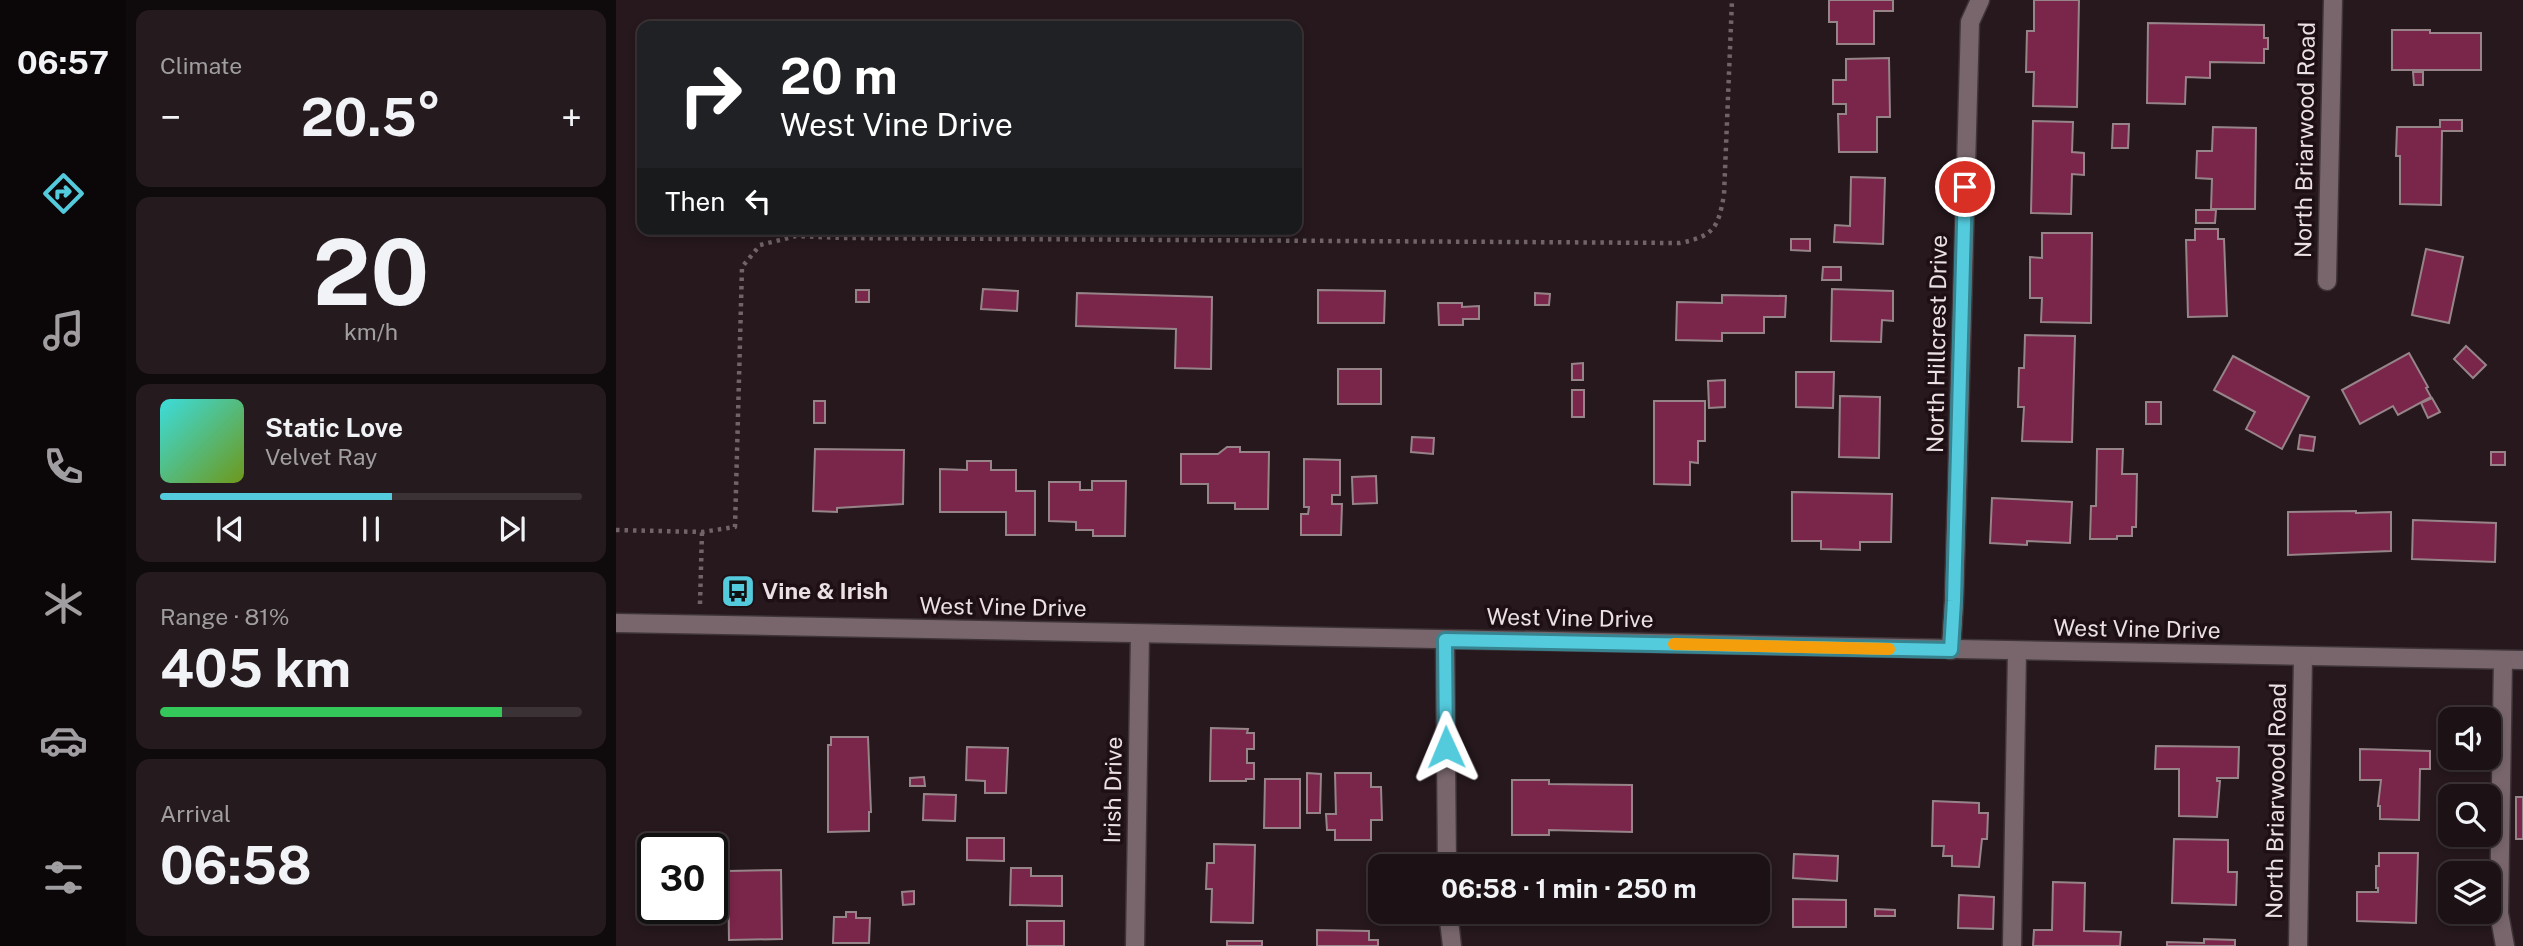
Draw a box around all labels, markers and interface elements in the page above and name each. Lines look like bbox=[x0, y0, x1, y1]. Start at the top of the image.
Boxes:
street label: North Briarwood Road bbox=[2289, 22, 2320, 258]
text: 06:57 bbox=[17, 44, 109, 81]
text: 20 m bbox=[780, 47, 898, 105]
icon: right bbox=[665, 49, 756, 140]
text: Climate bbox=[160, 52, 242, 79]
text: 20.5° bbox=[301, 87, 441, 148]
text: − bbox=[160, 95, 181, 140]
text: + bbox=[561, 95, 582, 140]
text: West Vine Drive bbox=[780, 106, 1013, 143]
pin bbox=[1935, 157, 1995, 217]
icon: arrive bbox=[1946, 168, 1984, 206]
icon: directions bbox=[39, 169, 88, 218]
icon: left bbox=[739, 182, 777, 220]
text: Then bbox=[665, 186, 725, 217]
text: 20 bbox=[313, 219, 429, 325]
street label: North Hillcrest Drive bbox=[1921, 235, 1952, 453]
icon: music bbox=[39, 306, 88, 355]
text: km/h bbox=[344, 318, 398, 345]
text: Static Love bbox=[265, 412, 403, 443]
icon: phone bbox=[39, 442, 88, 491]
text: Velvet Ray bbox=[265, 443, 377, 470]
icon: previous bbox=[211, 510, 249, 548]
icon: pause bbox=[352, 510, 390, 548]
icon: next bbox=[493, 510, 531, 548]
bus stop icon: Vine & Irish bbox=[719, 572, 757, 610]
place label: Vine & Irish bbox=[762, 577, 888, 604]
icon: climate bbox=[39, 579, 88, 628]
street label: West Vine Drive bbox=[919, 592, 1087, 621]
text: Range · 81% bbox=[160, 603, 289, 630]
street label: West Vine Drive bbox=[1486, 603, 1654, 632]
street label: West Vine Drive bbox=[2053, 614, 2221, 643]
text: 405 km bbox=[160, 638, 351, 699]
street label: North Briarwood Road bbox=[2260, 683, 2291, 919]
map controls bbox=[2438, 707, 2501, 924]
button: sound bbox=[2438, 707, 2501, 770]
position arrow bbox=[1409, 710, 1483, 784]
icon: car bbox=[39, 716, 88, 765]
street label: Irish Drive bbox=[1098, 736, 1127, 844]
button: search bbox=[2438, 784, 2501, 847]
text: Arrival bbox=[160, 800, 231, 827]
speed limit sign: 30 bbox=[637, 833, 728, 924]
text: 06:58 bbox=[160, 835, 312, 896]
icon: filters bbox=[39, 853, 88, 902]
button: layers bbox=[2438, 861, 2501, 924]
text: 06:58 · 1 min · 250 m bbox=[1441, 873, 1697, 904]

